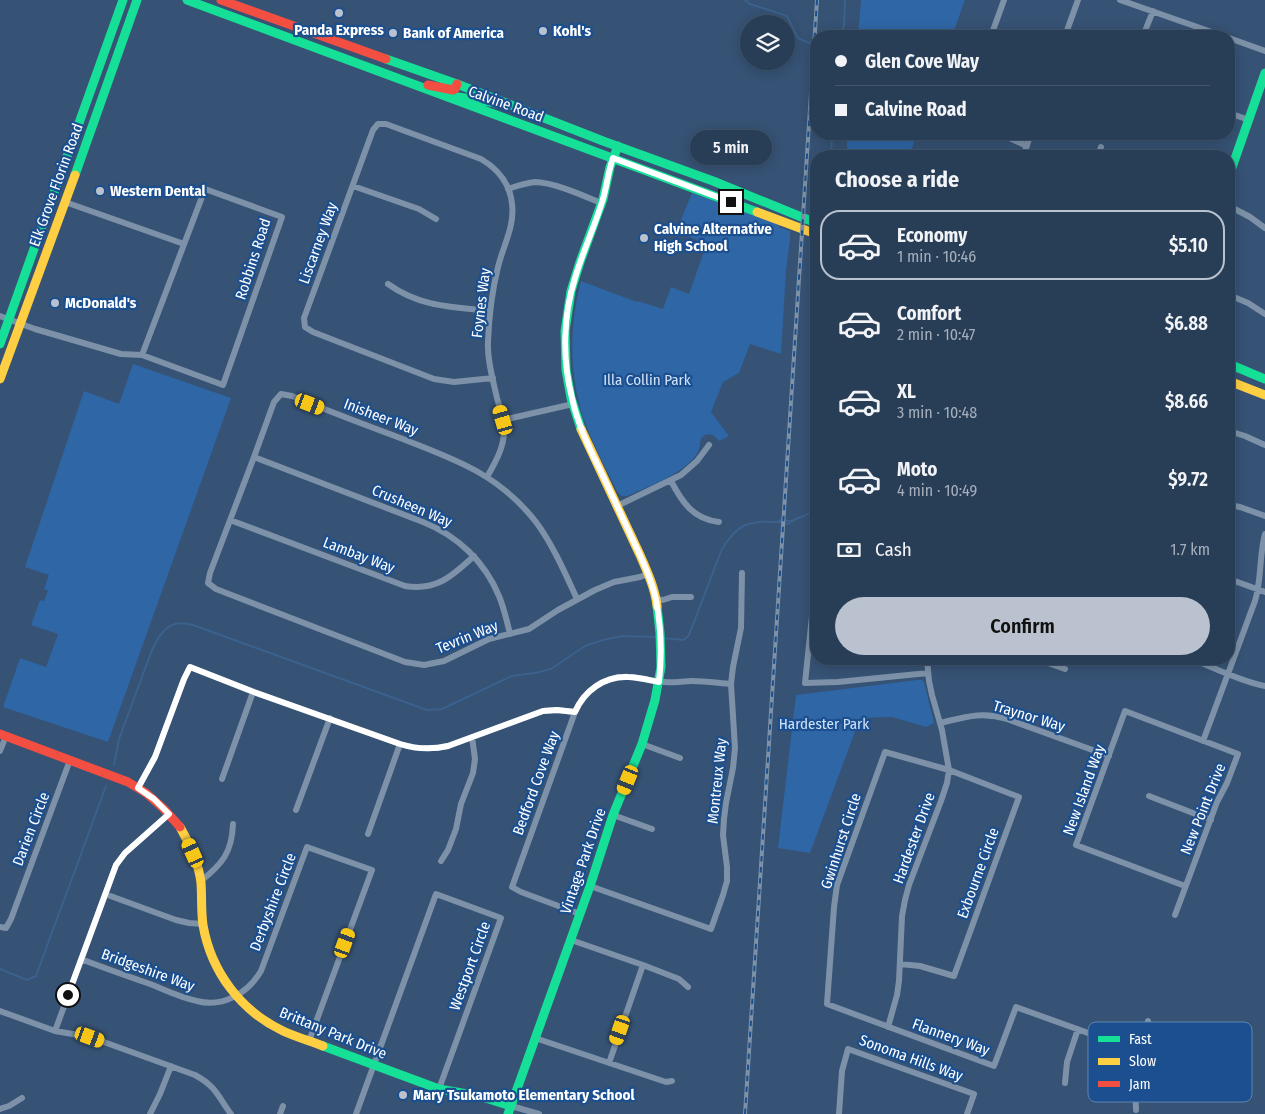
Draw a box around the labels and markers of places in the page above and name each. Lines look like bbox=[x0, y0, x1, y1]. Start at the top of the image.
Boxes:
marker: Panda Express bbox=[333, 7, 345, 19]
place label: Panda Express bbox=[294, 21, 384, 39]
place label: Kohl's bbox=[553, 22, 591, 40]
place label: Bank of America bbox=[403, 24, 504, 42]
marker: Kohl's bbox=[537, 25, 549, 37]
marker: Bank of America bbox=[387, 27, 399, 39]
place label: Western Dental bbox=[110, 182, 207, 200]
marker: Western Dental bbox=[94, 185, 106, 197]
place label: Calvine Alternative High School bbox=[654, 220, 772, 255]
marker: Calvine Alternative High School bbox=[638, 232, 650, 244]
place label: McDonald's bbox=[65, 294, 137, 312]
marker: McDonald's bbox=[49, 297, 61, 309]
place label: Mary Tsukamoto Elementary School bbox=[413, 1086, 635, 1104]
marker: Mary Tsukamoto Elementary School bbox=[397, 1089, 409, 1101]

